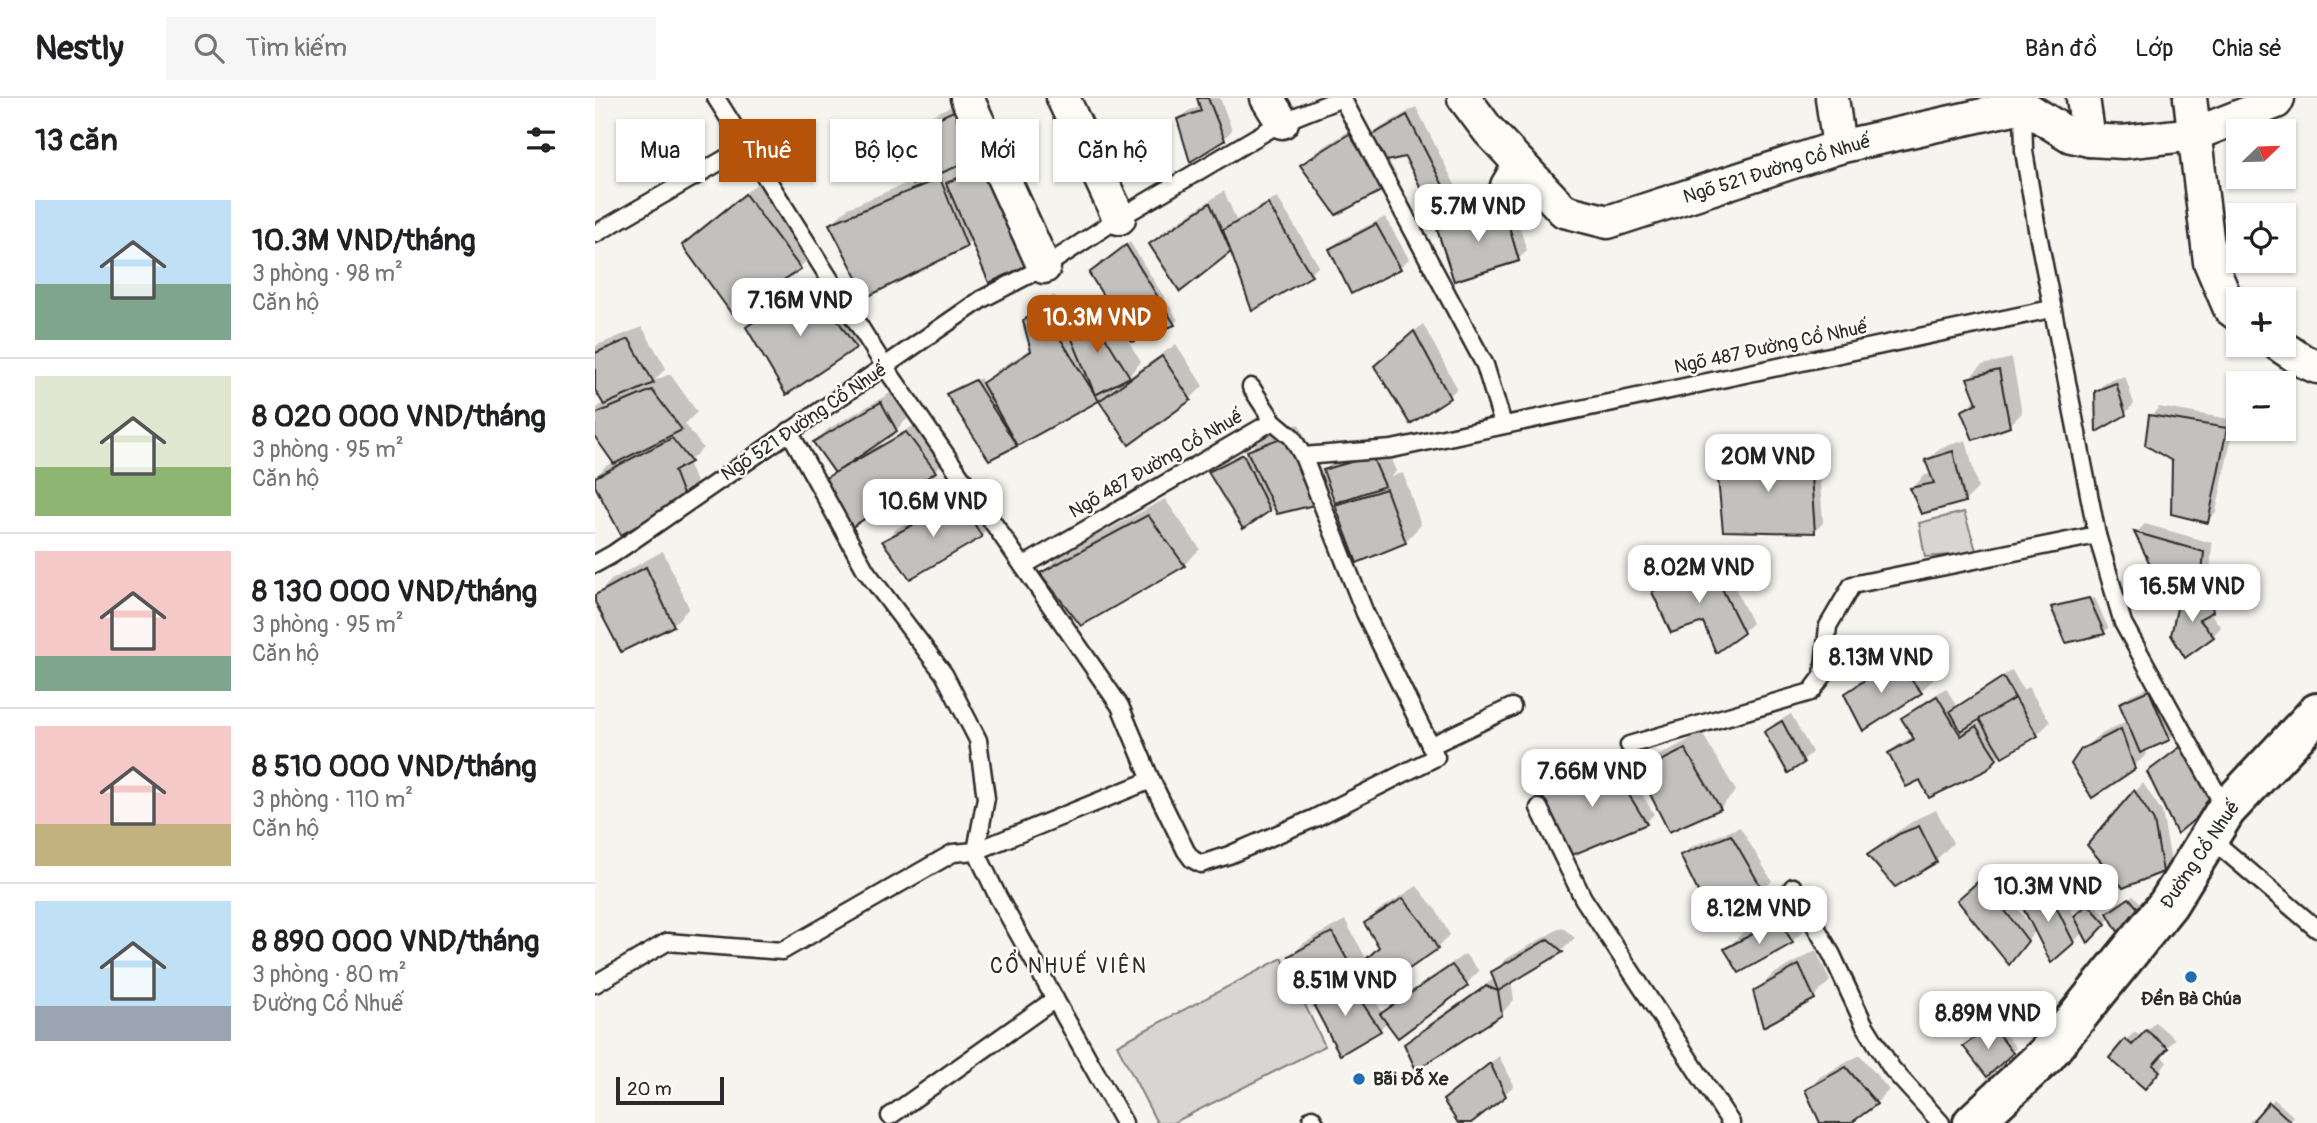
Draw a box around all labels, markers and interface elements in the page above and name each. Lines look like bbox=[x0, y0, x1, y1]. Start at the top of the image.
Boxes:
search box bbox=[166, 17, 656, 80]
text: Nestly bbox=[35, 28, 124, 69]
icon: search bbox=[190, 29, 228, 67]
text: Tìm kiếm bbox=[246, 32, 347, 64]
text: Bản đồ bbox=[2025, 34, 2097, 63]
text: Lớp bbox=[2135, 34, 2174, 63]
text: Chia sẻ bbox=[2212, 34, 2282, 63]
chip: Mua bbox=[616, 119, 705, 182]
chip: Thuê bbox=[719, 119, 816, 182]
chip: Bộ lọc bbox=[830, 119, 942, 182]
chip: Mới bbox=[956, 119, 1039, 182]
chip: Căn hộ bbox=[1053, 119, 1172, 182]
north arrow bbox=[2226, 119, 2296, 189]
map controls bbox=[2226, 119, 2296, 441]
icon: filters bbox=[522, 121, 560, 159]
text: 13 căn bbox=[35, 122, 118, 159]
street label: Ngõ 521 Đường Cổ Nhuế bbox=[1680, 129, 1875, 209]
pin: 5.7M VND bbox=[1406, 184, 1550, 244]
text: 5.7M VND bbox=[1431, 192, 1525, 221]
button: locate bbox=[2226, 203, 2296, 273]
text: 10.3M VND/tháng bbox=[252, 222, 476, 259]
icon: home bbox=[91, 228, 175, 312]
text: 3 phòng · 98 m² bbox=[252, 259, 403, 288]
pin: 7.16M VND bbox=[720, 278, 880, 338]
text: 7.16M VND bbox=[748, 286, 852, 315]
button: + bbox=[2226, 287, 2296, 357]
text: Căn hộ bbox=[252, 288, 319, 317]
pin: 10.3M VND bbox=[1017, 296, 1177, 355]
text: 10.3M VND bbox=[1043, 303, 1151, 332]
street label: Ngõ 487 Đường Cổ Nhuế bbox=[1672, 315, 1871, 379]
street label: Ngõ 521 Đường Cổ Nhuế bbox=[717, 357, 892, 486]
button: − bbox=[2226, 371, 2296, 441]
text: 8 020 000 VND/tháng bbox=[252, 398, 546, 435]
icon: home bbox=[91, 404, 175, 488]
street label: Ngõ 487 Đường Cổ Nhuế bbox=[1065, 404, 1248, 524]
pin: 20M VND bbox=[1703, 434, 1833, 494]
text: 3 phòng · 95 m² bbox=[252, 435, 404, 464]
text: 20M VND bbox=[1721, 442, 1815, 471]
text: Căn hộ bbox=[252, 464, 319, 493]
pin: 10.6M VND bbox=[853, 480, 1013, 539]
text: 10.6M VND bbox=[879, 487, 987, 516]
pin: 8.02M VND bbox=[1619, 546, 1779, 605]
text: 8.02M VND bbox=[1644, 553, 1754, 582]
pin: 16.5M VND bbox=[2112, 564, 2272, 624]
text: 16.5M VND bbox=[2139, 572, 2245, 601]
text: 8 130 000 VND/tháng bbox=[252, 573, 537, 610]
icon: home bbox=[91, 579, 175, 663]
text: 3 phòng · 95 m² bbox=[252, 610, 404, 639]
pin: 8.13M VND bbox=[1801, 636, 1961, 695]
text: Căn hộ bbox=[252, 639, 319, 668]
text: 8.13M VND bbox=[1829, 643, 1933, 672]
text: 8 510 000 VND/tháng bbox=[252, 748, 537, 785]
pin: 7.66M VND bbox=[1512, 750, 1672, 809]
icon: home bbox=[91, 754, 175, 838]
text: 7.66M VND bbox=[1537, 757, 1647, 786]
text: 3 phòng · 110 m² bbox=[252, 785, 413, 814]
street label: Đường Cổ Nhuế bbox=[2155, 796, 2246, 914]
text: Căn hộ bbox=[252, 814, 319, 843]
pin: 10.3M VND bbox=[1968, 864, 2128, 924]
text: 10.3M VND bbox=[1994, 872, 2102, 901]
pin: 8.12M VND bbox=[1679, 886, 1839, 946]
text: 8.12M VND bbox=[1707, 894, 1811, 923]
text: 8 890 000 VND/tháng bbox=[252, 923, 539, 960]
icon: home bbox=[91, 929, 175, 1013]
district label: CỔ NHUẾ VIÊN bbox=[990, 949, 1148, 980]
pin: 8.51M VND bbox=[1265, 958, 1425, 1018]
text: 3 phòng · 80 m² bbox=[252, 960, 407, 989]
text: 8.51M VND bbox=[1293, 966, 1397, 995]
marker: Đền Bà Chúa bbox=[2183, 969, 2199, 985]
place label: Đền Bà Chúa bbox=[2141, 987, 2241, 1011]
text: Đường Cổ Nhuế bbox=[252, 989, 404, 1018]
pin: 8.89M VND bbox=[1908, 992, 2068, 1051]
text: 8.89M VND bbox=[1935, 999, 2041, 1028]
place label: Bãi Đỗ Xe bbox=[1373, 1067, 1449, 1091]
marker: Bãi Đỗ Xe bbox=[1351, 1071, 1367, 1087]
scale bar bbox=[616, 1074, 725, 1106]
text: 20 m bbox=[627, 1077, 672, 1101]

